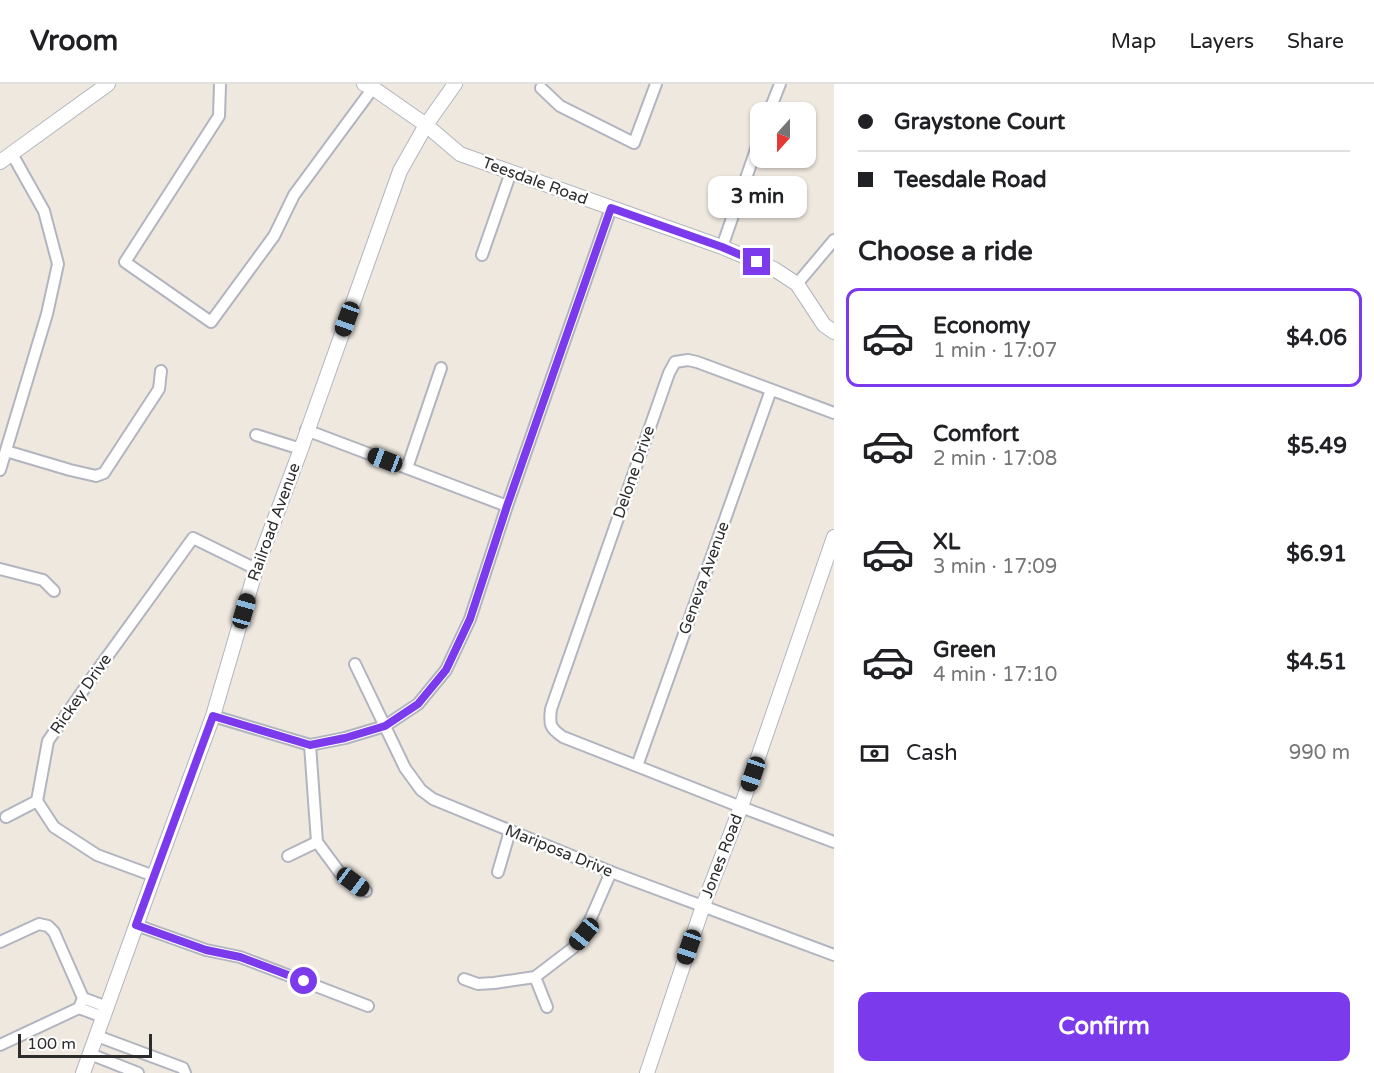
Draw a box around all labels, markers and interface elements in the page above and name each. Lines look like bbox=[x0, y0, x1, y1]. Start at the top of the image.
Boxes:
text: Vroom bbox=[30, 24, 118, 58]
text: Map bbox=[1111, 29, 1156, 54]
text: Layers bbox=[1189, 29, 1254, 54]
text: Share bbox=[1287, 29, 1344, 54]
north arrow bbox=[750, 102, 816, 168]
map controls bbox=[750, 102, 816, 168]
text: Graystone Court bbox=[894, 109, 1065, 135]
street label: Teesdale Road bbox=[479, 153, 591, 209]
text: Teesdale Road bbox=[894, 167, 1047, 193]
callout: 3 min bbox=[708, 175, 807, 217]
text: 3 min bbox=[731, 185, 784, 209]
text: Choose a ride bbox=[858, 235, 1033, 268]
route end bbox=[743, 248, 770, 275]
car bbox=[332, 299, 362, 339]
icon: car bbox=[861, 311, 915, 365]
text: Economy bbox=[933, 313, 1030, 339]
text: $4.06 bbox=[1286, 325, 1347, 351]
text: 1 min · 17:07 bbox=[933, 339, 1057, 363]
icon: car bbox=[861, 419, 915, 473]
text: Comfort bbox=[933, 421, 1019, 447]
street label: Delone Drive bbox=[609, 423, 659, 521]
text: $5.49 bbox=[1287, 433, 1347, 459]
car bbox=[365, 445, 405, 475]
text: 2 min · 17:08 bbox=[933, 447, 1057, 471]
street label: Railroad Avenue bbox=[243, 460, 305, 584]
street label: Geneva Avenue bbox=[674, 519, 734, 637]
icon: car bbox=[861, 527, 915, 581]
text: XL bbox=[933, 529, 960, 555]
text: $6.91 bbox=[1286, 541, 1347, 567]
text: 3 min · 17:09 bbox=[933, 555, 1057, 579]
car bbox=[230, 591, 258, 631]
icon: car bbox=[861, 635, 915, 689]
text: Green bbox=[933, 637, 996, 663]
text: $4.51 bbox=[1286, 649, 1347, 675]
street label: Rickey Drive bbox=[46, 650, 116, 738]
text: 4 min · 17:10 bbox=[933, 663, 1057, 687]
icon: cash bbox=[858, 737, 891, 770]
text: Cash bbox=[906, 740, 958, 766]
text: 990 m bbox=[1289, 741, 1350, 765]
car bbox=[739, 754, 767, 794]
street label: Jones Road bbox=[697, 811, 747, 901]
street label: Mariposa Drive bbox=[502, 820, 616, 882]
car bbox=[333, 864, 373, 900]
car bbox=[566, 914, 602, 954]
car bbox=[675, 927, 703, 967]
route start bbox=[290, 967, 317, 994]
button: Confirm bbox=[858, 992, 1350, 1061]
scale bar bbox=[18, 1031, 152, 1058]
text: 100 m bbox=[27, 1034, 76, 1054]

